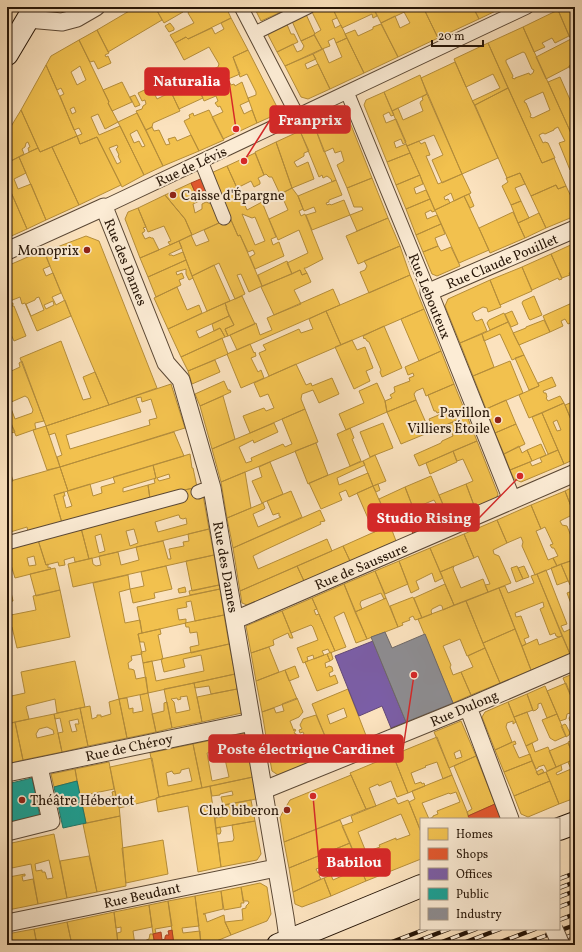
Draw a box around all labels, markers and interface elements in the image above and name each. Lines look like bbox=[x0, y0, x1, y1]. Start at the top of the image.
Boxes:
scale bar bbox=[432, 22, 483, 48]
text: 20 m bbox=[438, 29, 465, 45]
callout: Naturalia bbox=[145, 68, 229, 95]
text: Naturalia bbox=[153, 72, 221, 93]
callout: Franprix bbox=[270, 106, 350, 133]
text: Franprix bbox=[278, 111, 342, 132]
street label: Rue de Lévis bbox=[153, 143, 230, 192]
place label: Caisse d'Épargne bbox=[181, 187, 285, 206]
marker: Caisse d'Épargne bbox=[168, 190, 178, 200]
street label: Rue des Dames bbox=[98, 216, 151, 309]
street label: Rue Claude Pouillet bbox=[444, 230, 561, 295]
place label: Monoprix bbox=[18, 242, 79, 261]
marker: Monoprix bbox=[82, 245, 92, 255]
street label: Rue Lebouteux bbox=[403, 251, 454, 342]
place label: Pavillon Villiers Étoile bbox=[407, 404, 490, 439]
marker: Pavillon Villiers Étoile bbox=[493, 415, 503, 425]
callout: Studio Rising bbox=[368, 504, 479, 531]
text: Studio Rising bbox=[377, 509, 471, 530]
street label: Rue des Dames bbox=[207, 520, 242, 614]
street label: Rue de Saussure bbox=[312, 539, 411, 596]
street label: Rue Dulong bbox=[428, 687, 502, 732]
street label: Rue de Chéroy bbox=[84, 730, 175, 767]
callout: Poste électrique Cardinet bbox=[209, 735, 403, 762]
text: Poste électrique Cardinet bbox=[217, 740, 395, 761]
place label: Théâtre Hébertot bbox=[30, 792, 134, 811]
marker: Théâtre Hébertot bbox=[17, 795, 27, 805]
place label: Club biberon bbox=[199, 802, 279, 821]
marker: Club biberon bbox=[282, 805, 292, 815]
legend bbox=[420, 818, 560, 930]
text: Homes bbox=[456, 827, 493, 843]
text: Shops bbox=[456, 847, 488, 863]
callout: Babilou bbox=[319, 849, 390, 876]
text: Babilou bbox=[326, 853, 382, 874]
text: Offices bbox=[456, 867, 492, 883]
street label: Rue Beudant bbox=[102, 879, 183, 914]
text: Public bbox=[456, 887, 489, 903]
text: Industry bbox=[456, 907, 502, 923]

